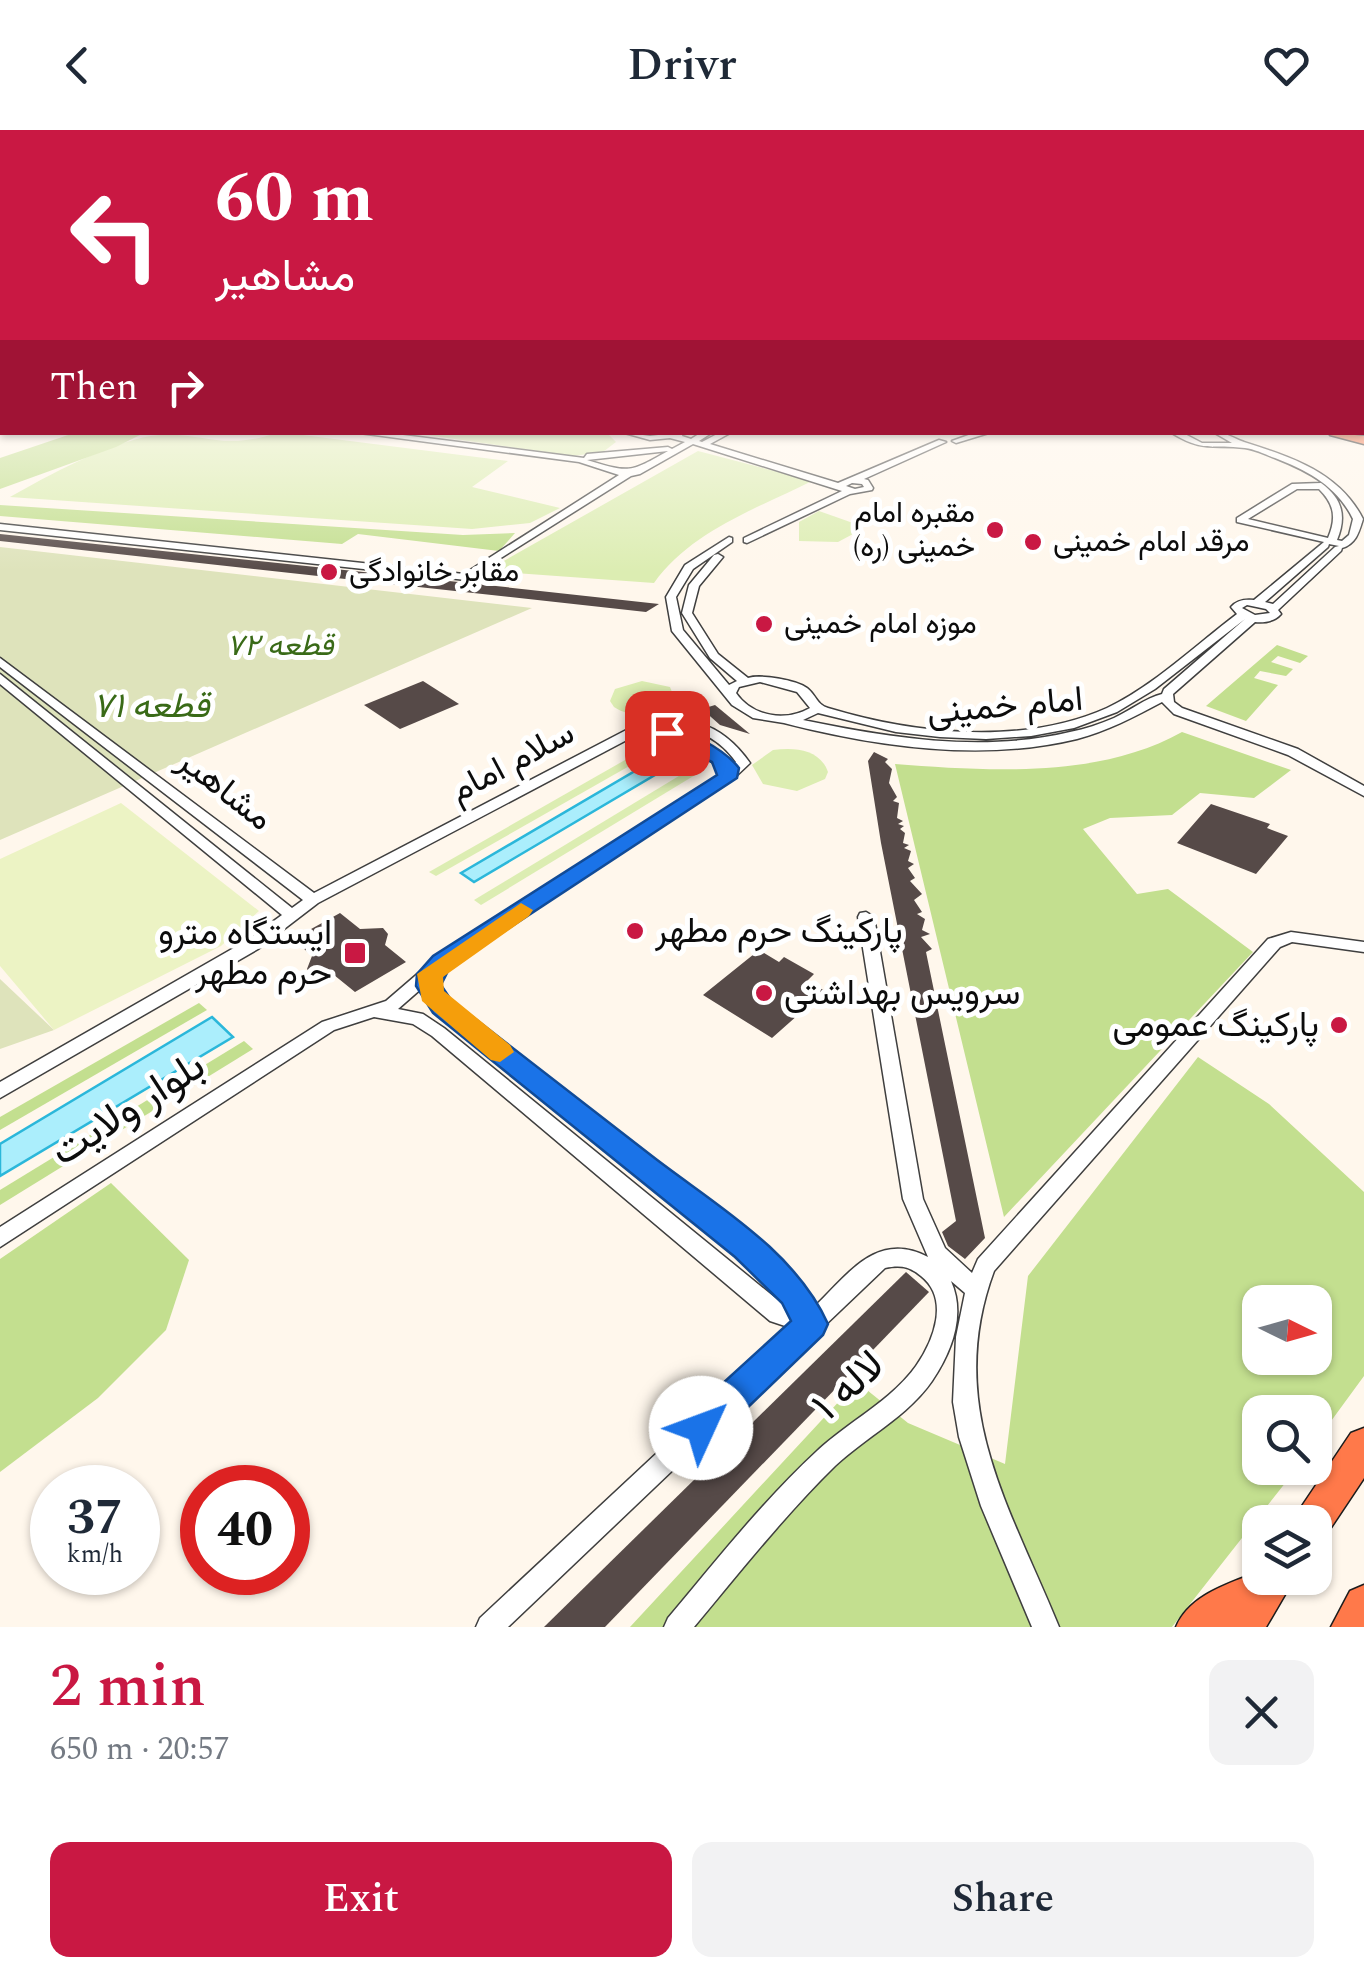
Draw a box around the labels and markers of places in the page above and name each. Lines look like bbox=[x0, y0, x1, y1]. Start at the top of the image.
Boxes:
place label: مقبره امام خمینی (ره) bbox=[853, 490, 975, 570]
marker: مقبره امام خمینی (ره) bbox=[984, 519, 1006, 541]
place label: مرقد امام خمینی bbox=[1053, 519, 1250, 565]
marker: مرقد امام خمینی bbox=[1022, 531, 1044, 553]
place label: مقابر خانوادگی bbox=[349, 549, 519, 595]
marker: مقابر خانوادگی bbox=[318, 561, 340, 583]
place label: موزه امام خمینی bbox=[784, 601, 977, 647]
marker: موزه امام خمینی bbox=[753, 613, 775, 635]
pin bbox=[625, 691, 710, 776]
place label: پارکینگ حرم مطهر bbox=[654, 905, 903, 958]
place label: ایستگاه مترو حرم مطهر bbox=[158, 907, 332, 1000]
marker: پارکینگ حرم مطهر bbox=[624, 920, 646, 942]
marker: ایستگاه مترو حرم مطهر bbox=[342, 940, 368, 966]
place label: سرویس بهداشتی bbox=[784, 967, 1020, 1020]
marker: سرویس بهداشتی bbox=[753, 982, 775, 1004]
place label: پارکینگ عمومی bbox=[1113, 999, 1319, 1052]
marker: پارکینگ عمومی bbox=[1328, 1014, 1350, 1036]

